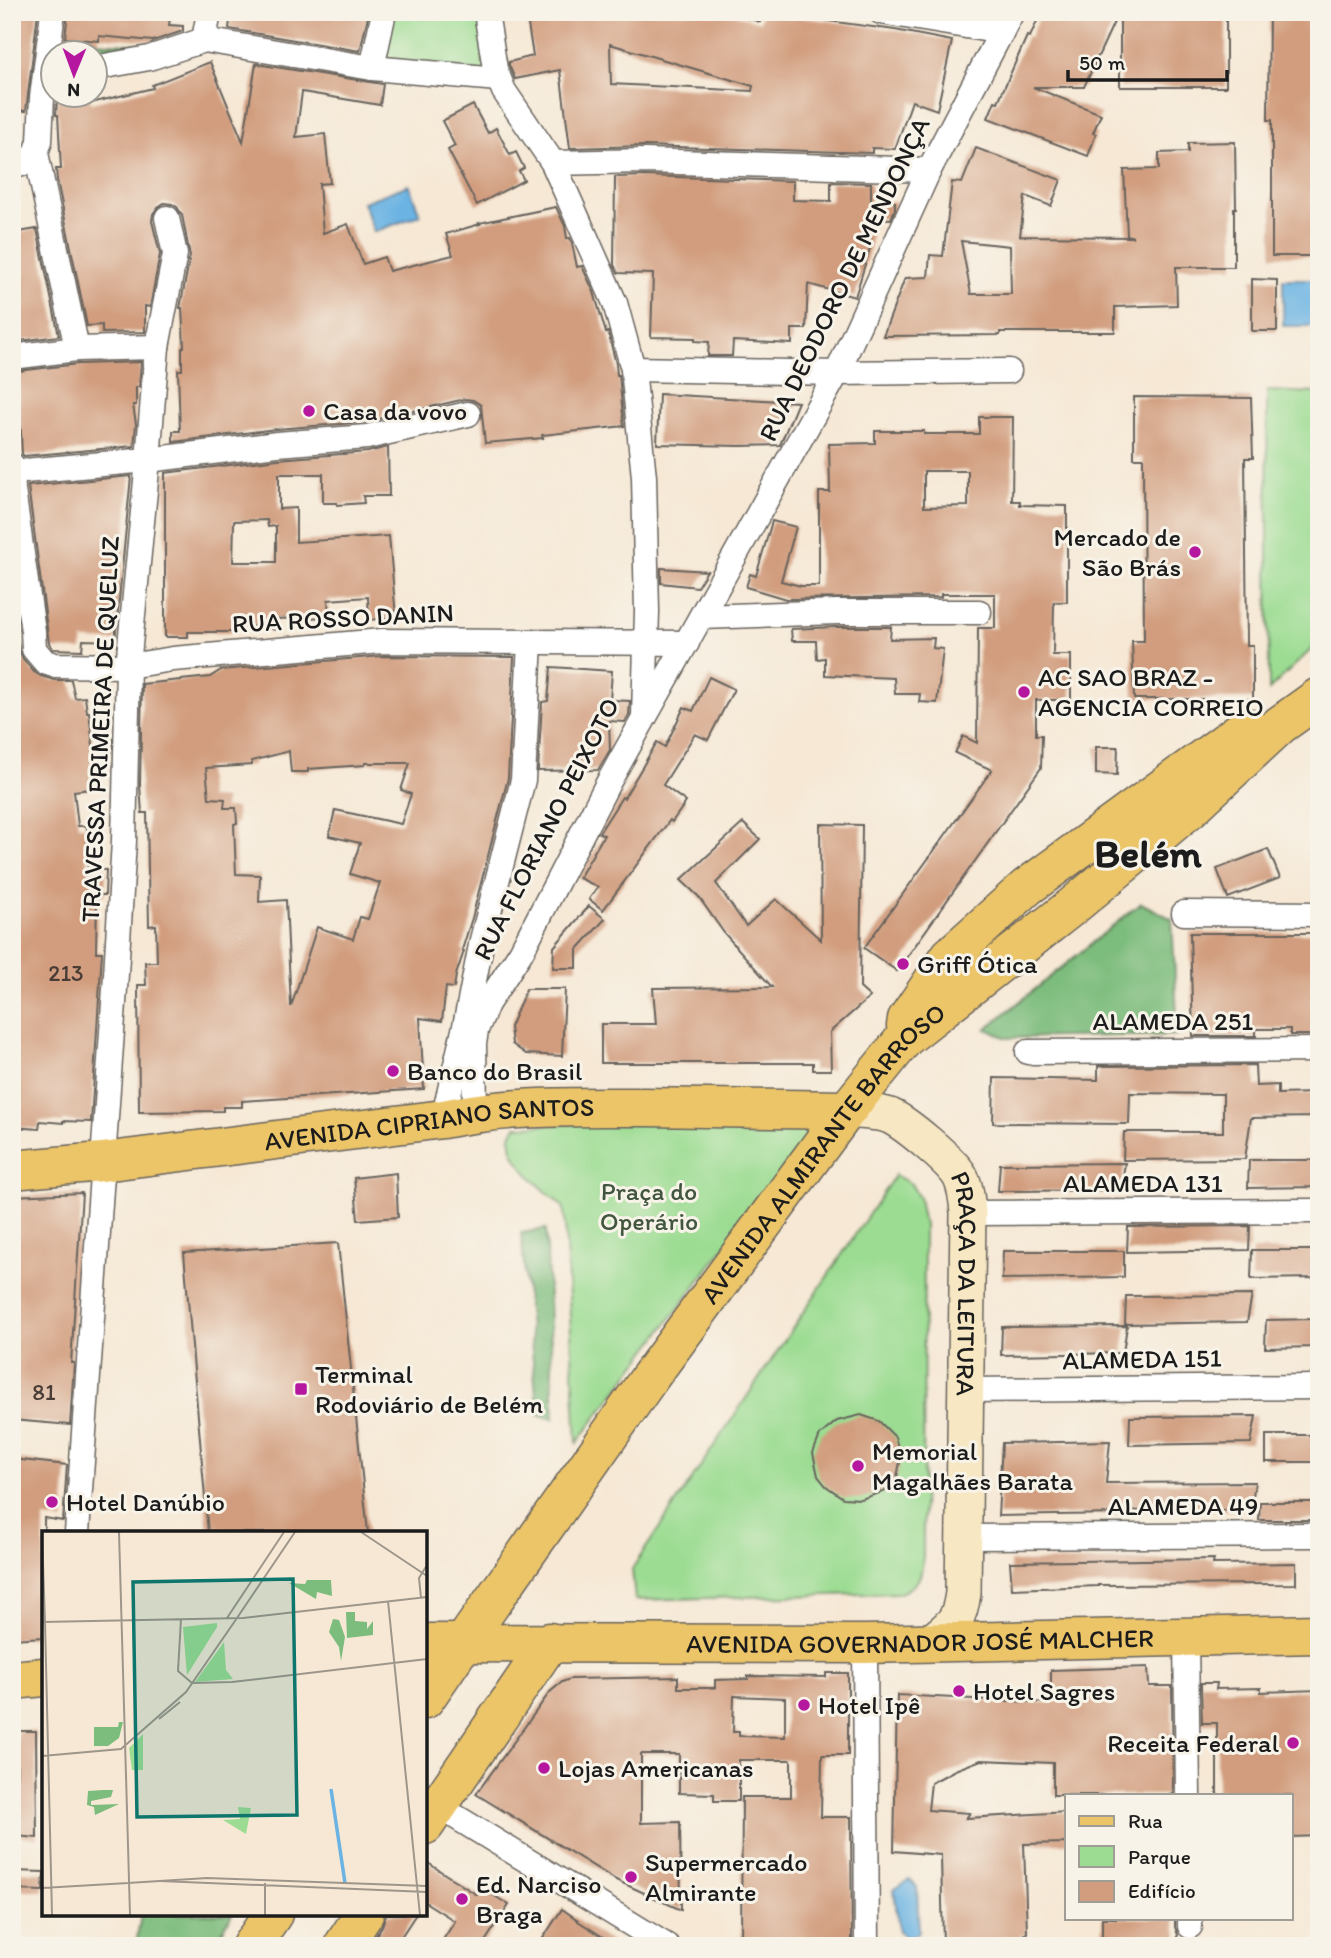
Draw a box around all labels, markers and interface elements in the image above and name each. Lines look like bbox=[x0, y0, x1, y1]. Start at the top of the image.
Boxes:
north arrow bbox=[38, 38, 108, 108]
scale bar bbox=[1068, 38, 1228, 82]
text: 50 m bbox=[1079, 50, 1126, 75]
text: N bbox=[67, 79, 80, 102]
street label: RUA DEODORO DE MENDONÇA bbox=[751, 111, 937, 446]
place label: Casa da vovo bbox=[323, 395, 467, 427]
marker: Casa da vovo bbox=[301, 403, 317, 419]
place label: Mercado de São Brás bbox=[1053, 521, 1181, 583]
street label: TRAVESSA PRIMEIRA DE QUELUZ bbox=[74, 535, 126, 923]
marker: Mercado de São Brás bbox=[1187, 544, 1203, 560]
street label: RUA ROSSO DANIN bbox=[231, 596, 455, 640]
place label: AC SAO BRAZ - AGENCIA CORREIO bbox=[1038, 661, 1264, 723]
marker: AC SAO BRAZ - AGENCIA CORREIO bbox=[1016, 684, 1032, 700]
street label: RUA FLORIANO PEIXOTO bbox=[466, 692, 626, 966]
district label: Belém bbox=[1094, 829, 1203, 877]
place label: Griff Ótica bbox=[917, 948, 1038, 980]
marker: Griff Ótica bbox=[895, 956, 911, 972]
house number: 213 bbox=[48, 959, 84, 987]
street label: AVENIDA ALMIRANTE BARROSO bbox=[694, 996, 952, 1310]
street label: ALAMEDA 251 bbox=[1093, 1005, 1253, 1037]
place label: Banco do Brasil bbox=[407, 1055, 582, 1087]
marker: Banco do Brasil bbox=[385, 1063, 401, 1079]
street label: AVENIDA CIPRIANO SANTOS bbox=[262, 1091, 594, 1157]
street label: PRAÇA DA LEITURA bbox=[944, 1166, 984, 1397]
street label: ALAMEDA 131 bbox=[1063, 1167, 1223, 1199]
park label: Praça do Operário bbox=[600, 1175, 698, 1237]
street label: ALAMEDA 151 bbox=[1062, 1342, 1222, 1376]
place label: Terminal Rodoviário de Belém bbox=[315, 1358, 543, 1420]
house number: 81 bbox=[32, 1378, 56, 1406]
marker: Terminal Rodoviário de Belém bbox=[293, 1381, 309, 1397]
place label: Memorial Magalhães Barata bbox=[872, 1435, 1074, 1497]
marker: Memorial Magalhães Barata bbox=[850, 1458, 866, 1474]
place label: Hotel Danúbio bbox=[66, 1486, 225, 1518]
street label: ALAMEDA 49 bbox=[1108, 1490, 1258, 1522]
marker: Hotel Danúbio bbox=[44, 1494, 60, 1510]
inset map bbox=[42, 1531, 427, 1916]
street label: AVENIDA GOVERNADOR JOSÉ MALCHER bbox=[686, 1622, 1154, 1660]
place label: Hotel Sagres bbox=[973, 1675, 1115, 1707]
marker: Hotel Sagres bbox=[951, 1683, 967, 1699]
place label: Hotel Ipê bbox=[818, 1689, 920, 1721]
marker: Hotel Ipê bbox=[796, 1697, 812, 1713]
place label: Receita Federal bbox=[1107, 1727, 1279, 1759]
marker: Receita Federal bbox=[1285, 1735, 1301, 1751]
place label: Lojas Americanas bbox=[558, 1752, 754, 1784]
marker: Lojas Americanas bbox=[536, 1760, 552, 1776]
legend bbox=[1065, 1794, 1292, 1920]
text: Rua bbox=[1128, 1808, 1163, 1833]
text: Parque bbox=[1128, 1844, 1191, 1869]
place label: Supermercado Almirante bbox=[645, 1846, 807, 1908]
place label: Ed. Narciso Braga bbox=[476, 1868, 601, 1930]
marker: Supermercado Almirante bbox=[623, 1869, 639, 1885]
text: Edifício bbox=[1128, 1878, 1196, 1903]
marker: Ed. Narciso Braga bbox=[454, 1891, 470, 1907]

